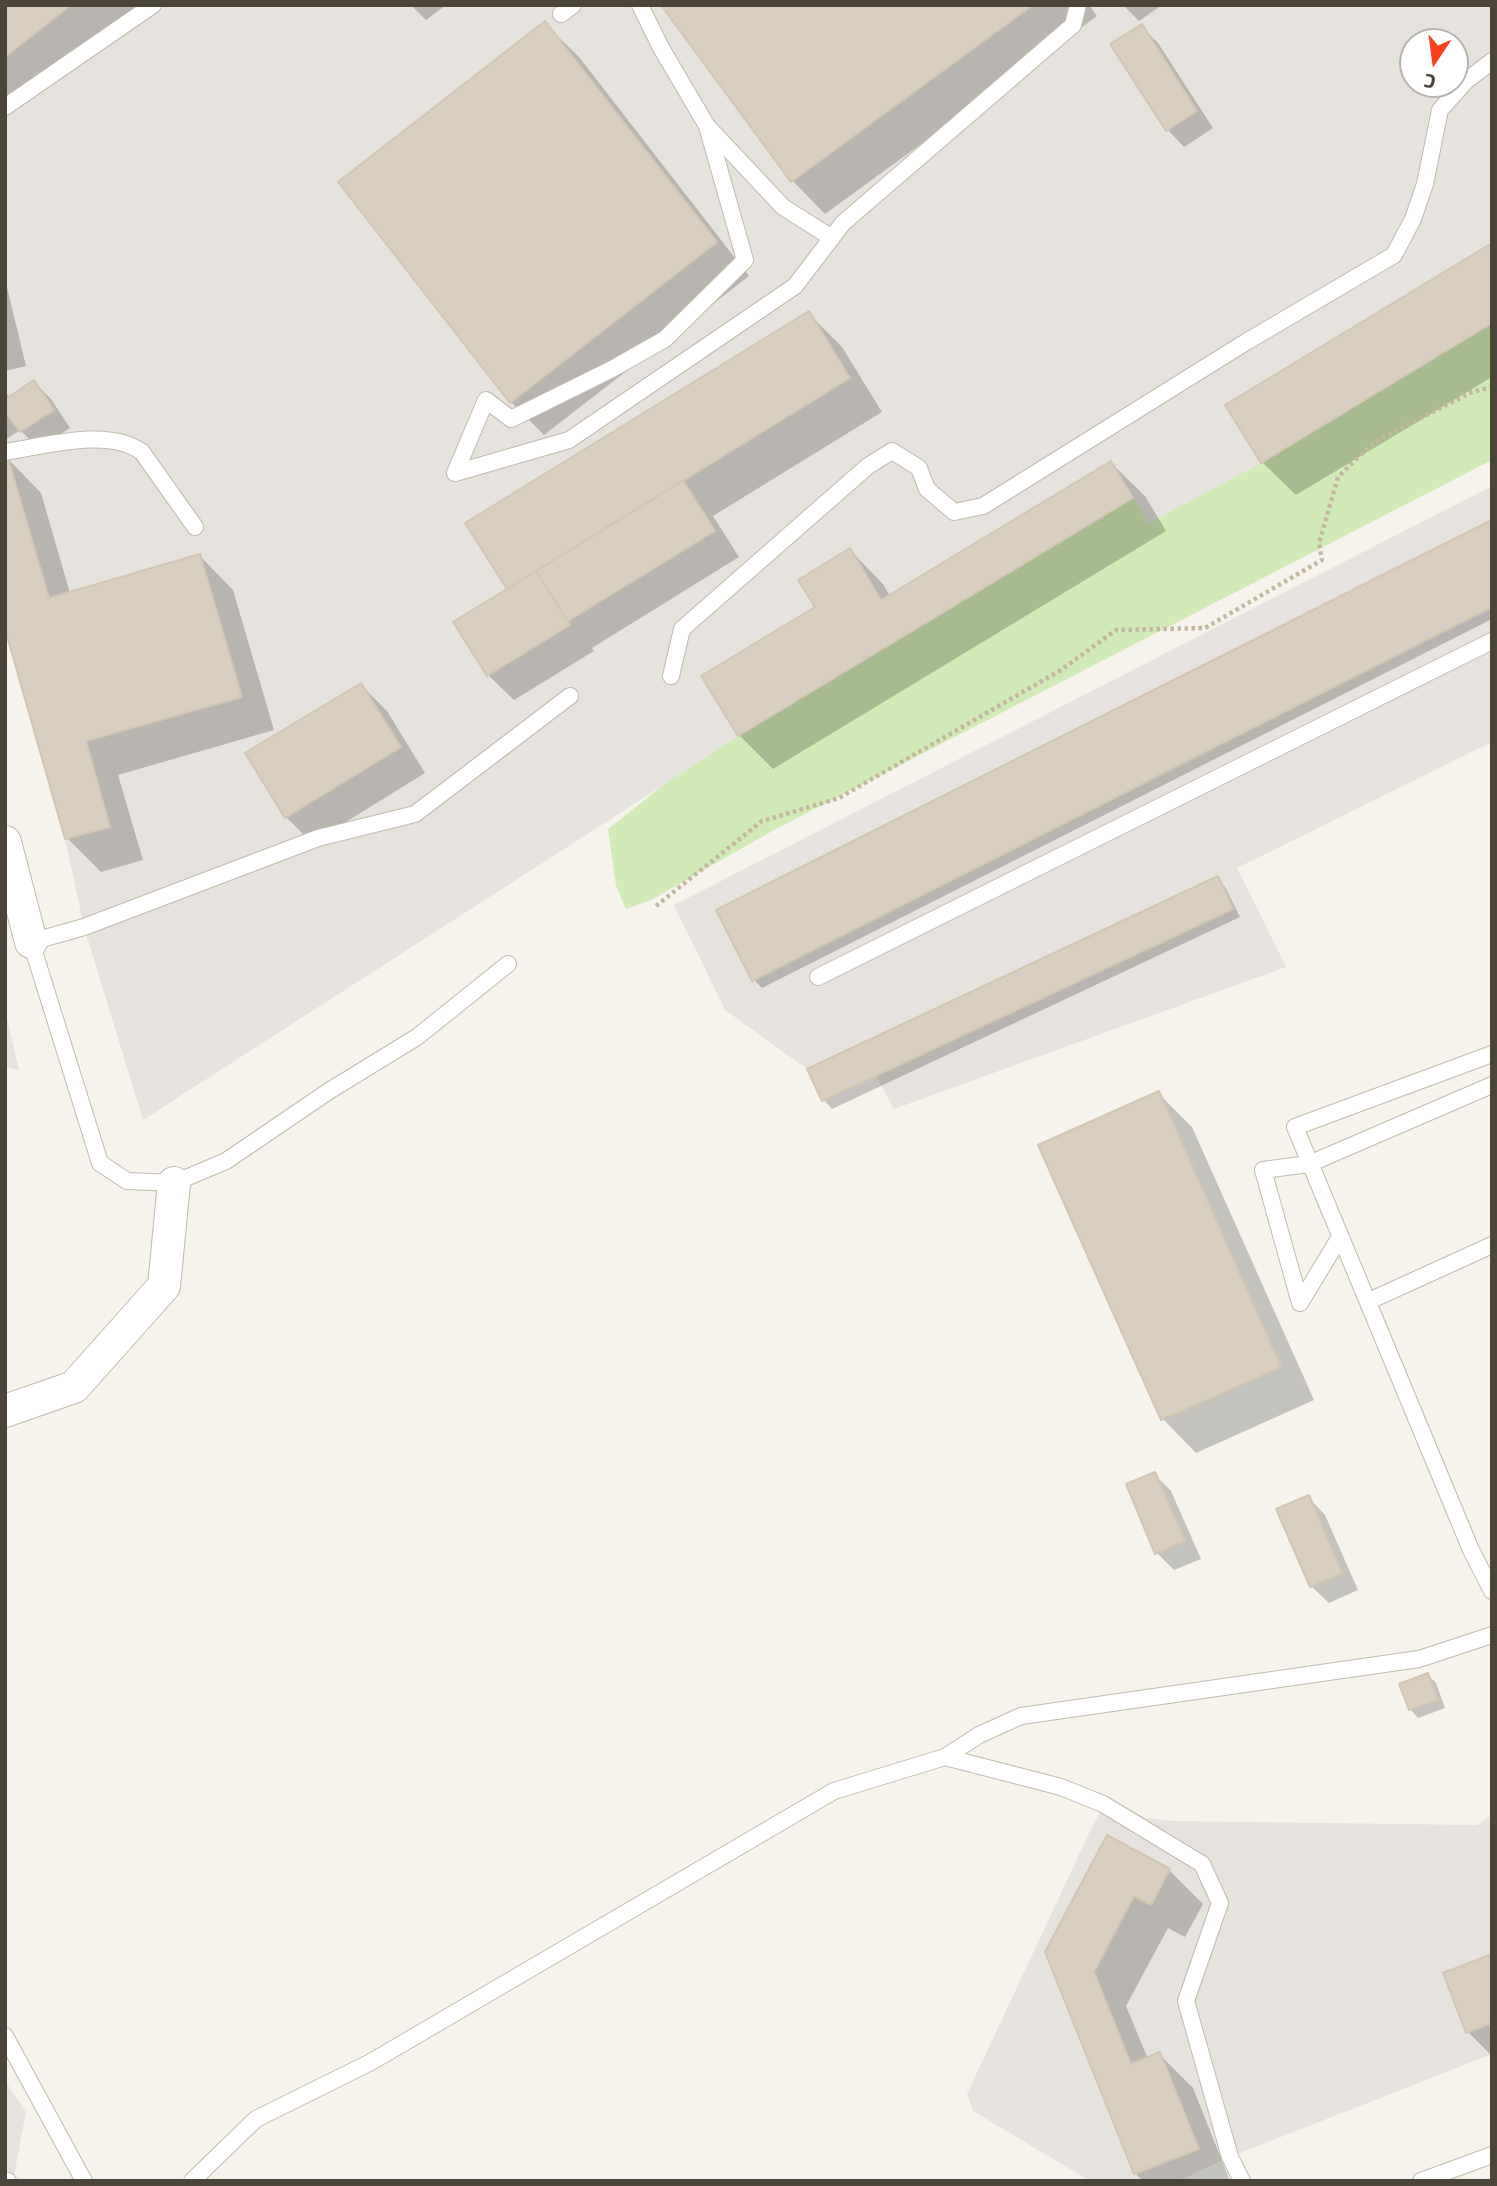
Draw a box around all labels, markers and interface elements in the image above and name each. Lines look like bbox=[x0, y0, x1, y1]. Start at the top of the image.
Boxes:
north arrow bbox=[1399, 28, 1469, 98]
text: С bbox=[1422, 70, 1438, 94]

